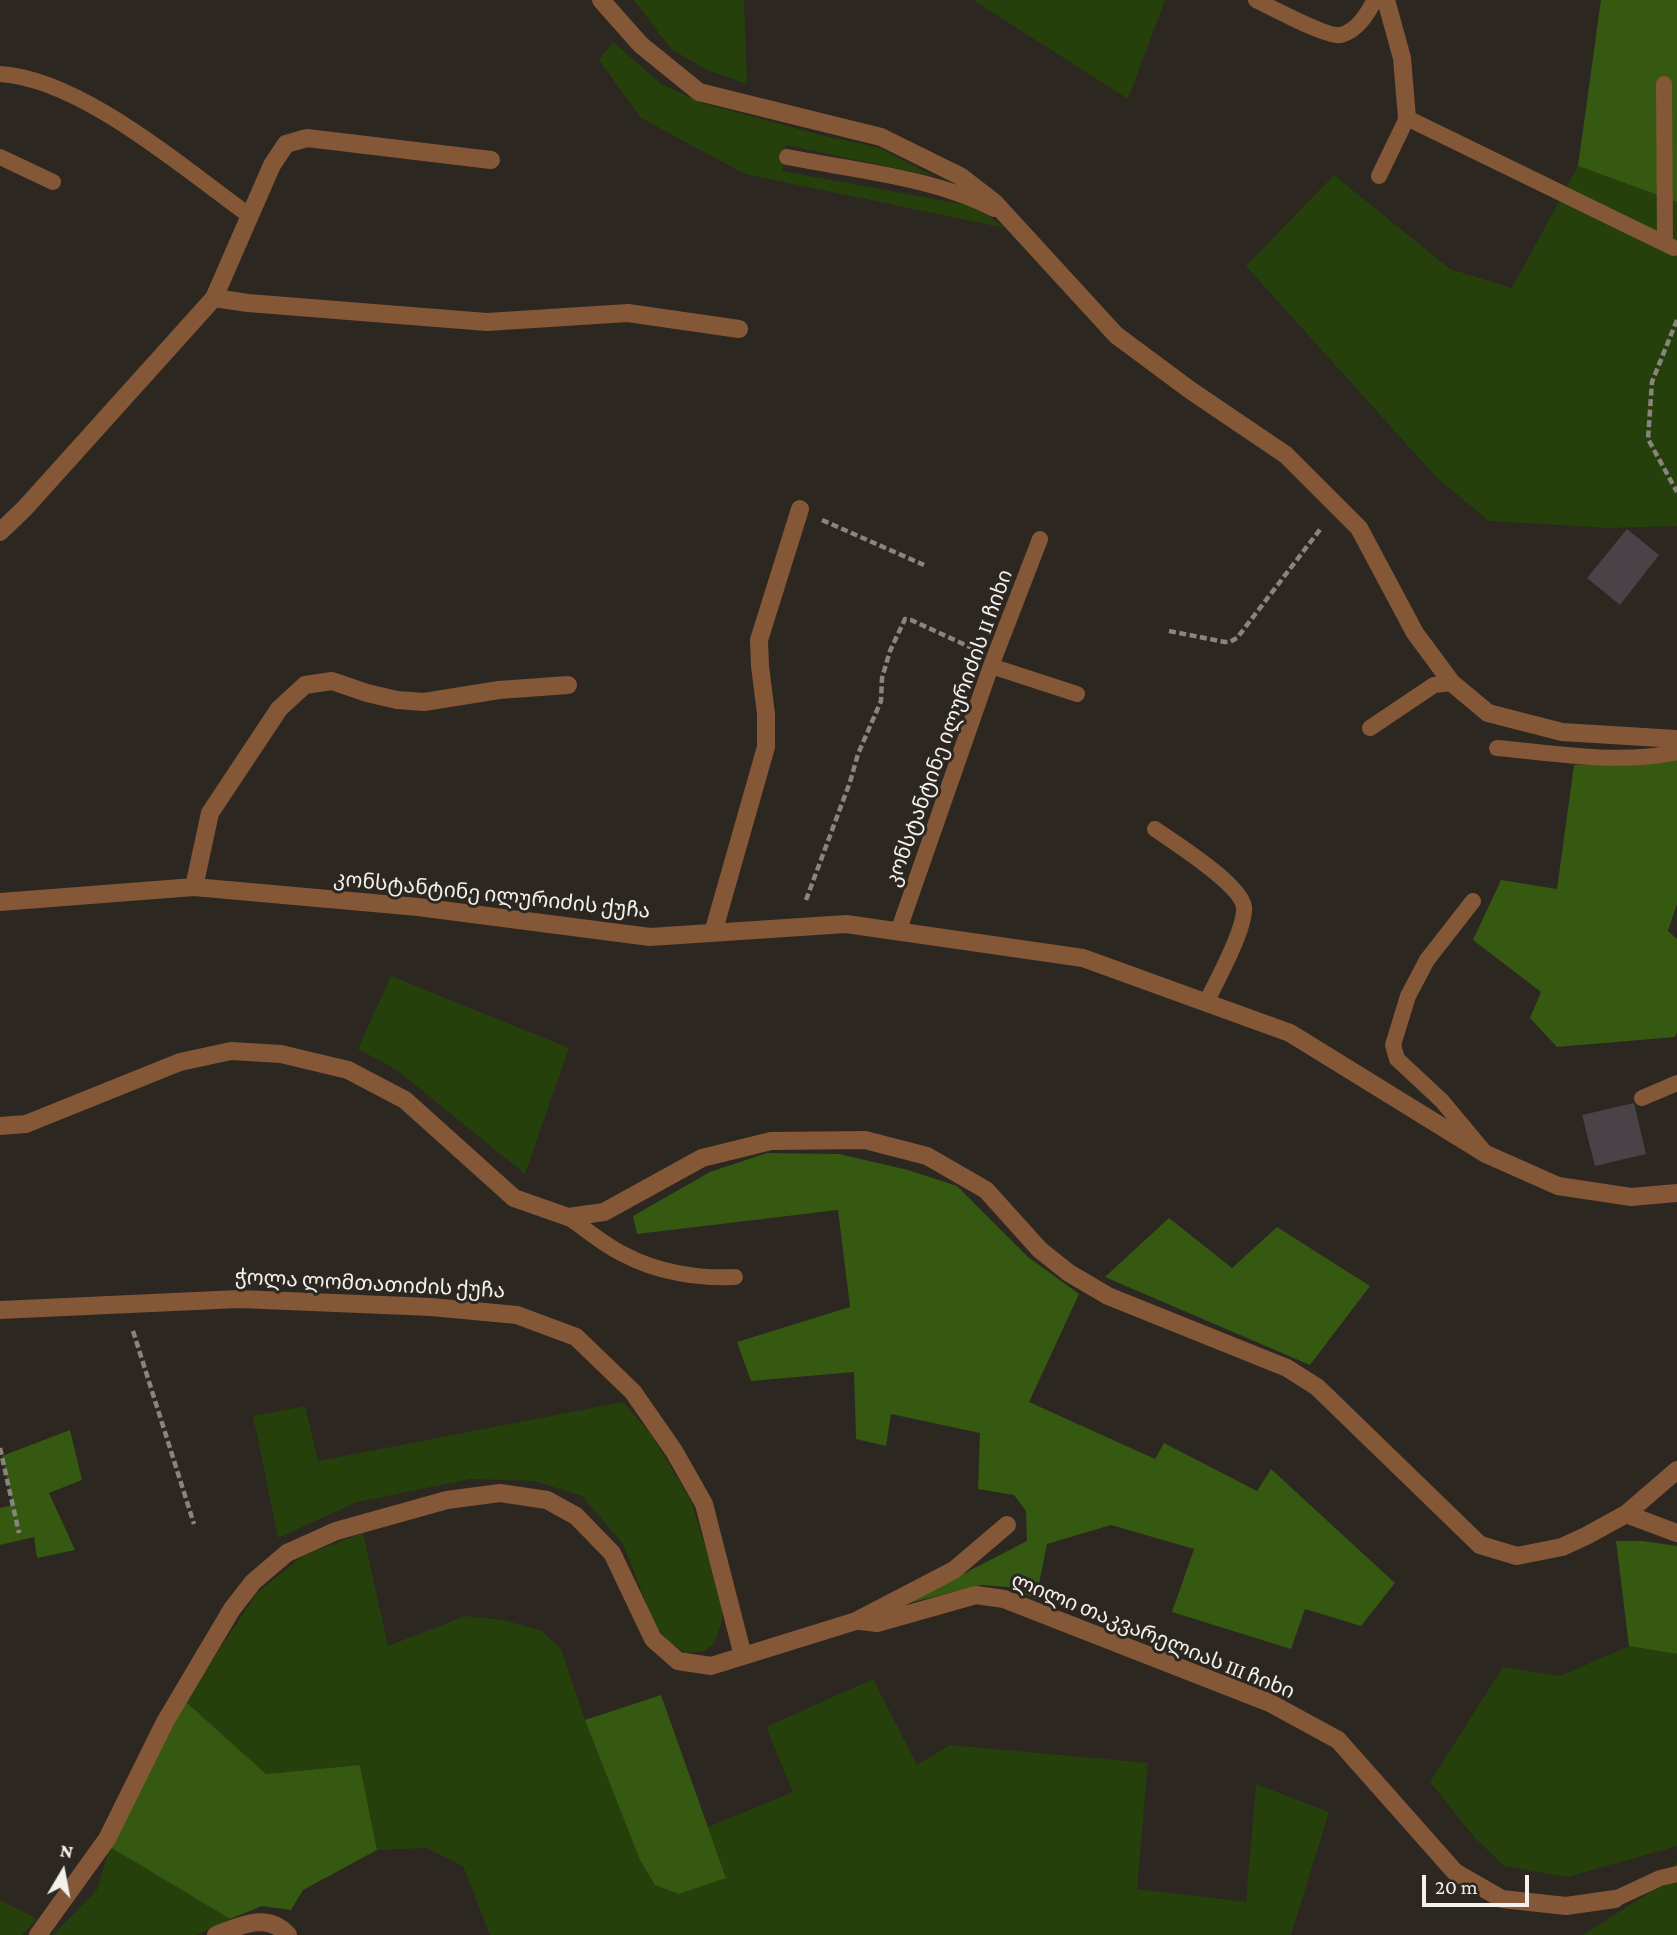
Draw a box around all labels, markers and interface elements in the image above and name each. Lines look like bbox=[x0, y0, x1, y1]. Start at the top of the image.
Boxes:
street label: კონსტანტინე ილურიძის II ჩიხი bbox=[880, 566, 1018, 890]
street label: კონსტანტინე ილურიძის ქუჩა bbox=[332, 866, 652, 924]
street label: ჭოლა ლომთათიძის ქუჩა bbox=[234, 1264, 506, 1304]
street label: ლილი თაკვარელიას III ჩიხი bbox=[1008, 1567, 1298, 1705]
north arrow bbox=[28, 1837, 98, 1907]
text: N bbox=[59, 1839, 75, 1862]
scale bar bbox=[1425, 1862, 1532, 1906]
text: 20 m bbox=[1435, 1875, 1478, 1899]

